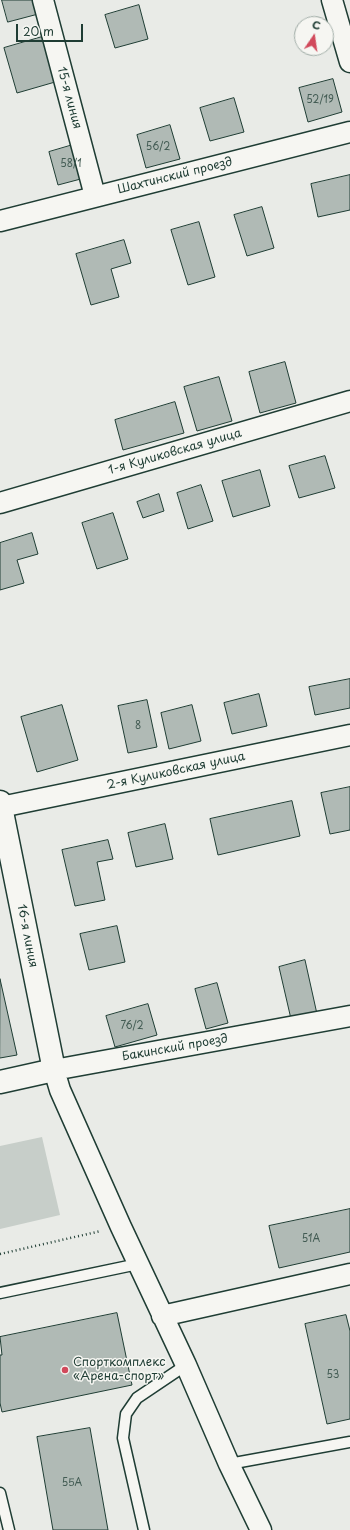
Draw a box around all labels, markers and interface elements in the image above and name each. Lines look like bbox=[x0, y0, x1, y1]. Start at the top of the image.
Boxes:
scale bar bbox=[18, 16, 85, 42]
north arrow bbox=[294, 16, 334, 56]
text: С bbox=[311, 16, 323, 34]
text: 20 m bbox=[23, 22, 54, 40]
street label: 15-я линия bbox=[54, 65, 84, 131]
house number: 52/19 bbox=[306, 94, 334, 106]
house number: 56/2 bbox=[146, 141, 170, 153]
street label: Шахтинский проезд bbox=[116, 155, 234, 197]
house number: 58/1 bbox=[60, 158, 82, 170]
street label: 1-я Куликовская улица bbox=[107, 426, 243, 478]
house number: 8 bbox=[135, 720, 141, 732]
street label: 2-я Куликовская улица bbox=[106, 749, 246, 793]
street label: 16-я линия bbox=[14, 903, 40, 969]
house number: 76/2 bbox=[121, 1020, 143, 1032]
street label: Бакинский проезд bbox=[121, 1032, 229, 1064]
house number: 51А bbox=[302, 1233, 320, 1245]
place label: Спорткомплекс «Арена-спорт» bbox=[73, 1356, 165, 1384]
marker: Спорткомплекс «Арена-спорт» bbox=[60, 1365, 70, 1375]
house number: 53 bbox=[327, 1369, 339, 1381]
house number: 55А bbox=[62, 1477, 82, 1489]

